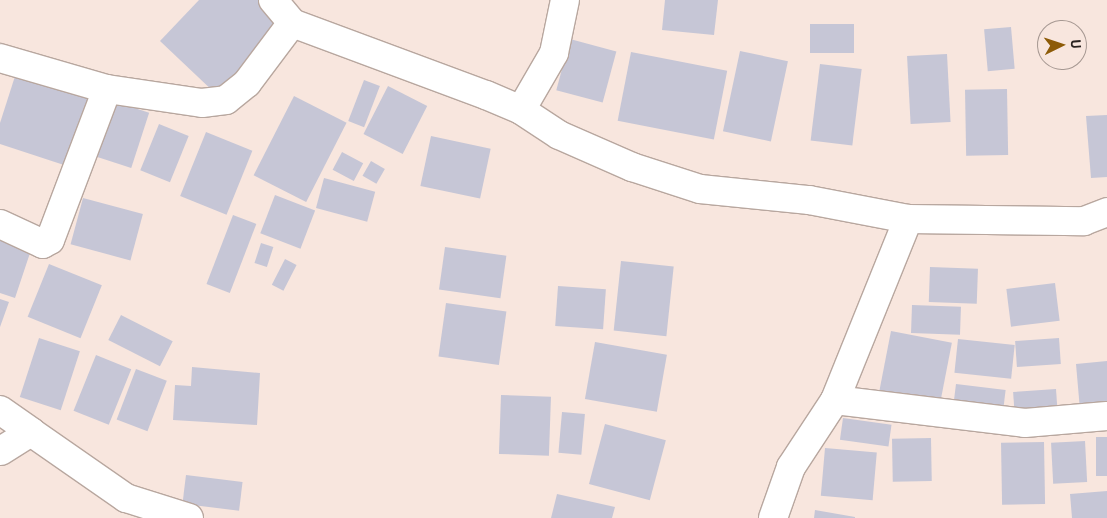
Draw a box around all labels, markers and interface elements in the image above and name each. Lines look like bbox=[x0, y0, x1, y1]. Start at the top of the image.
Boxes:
north arrow bbox=[1037, 20, 1087, 70]
text: U bbox=[1067, 39, 1085, 49]

